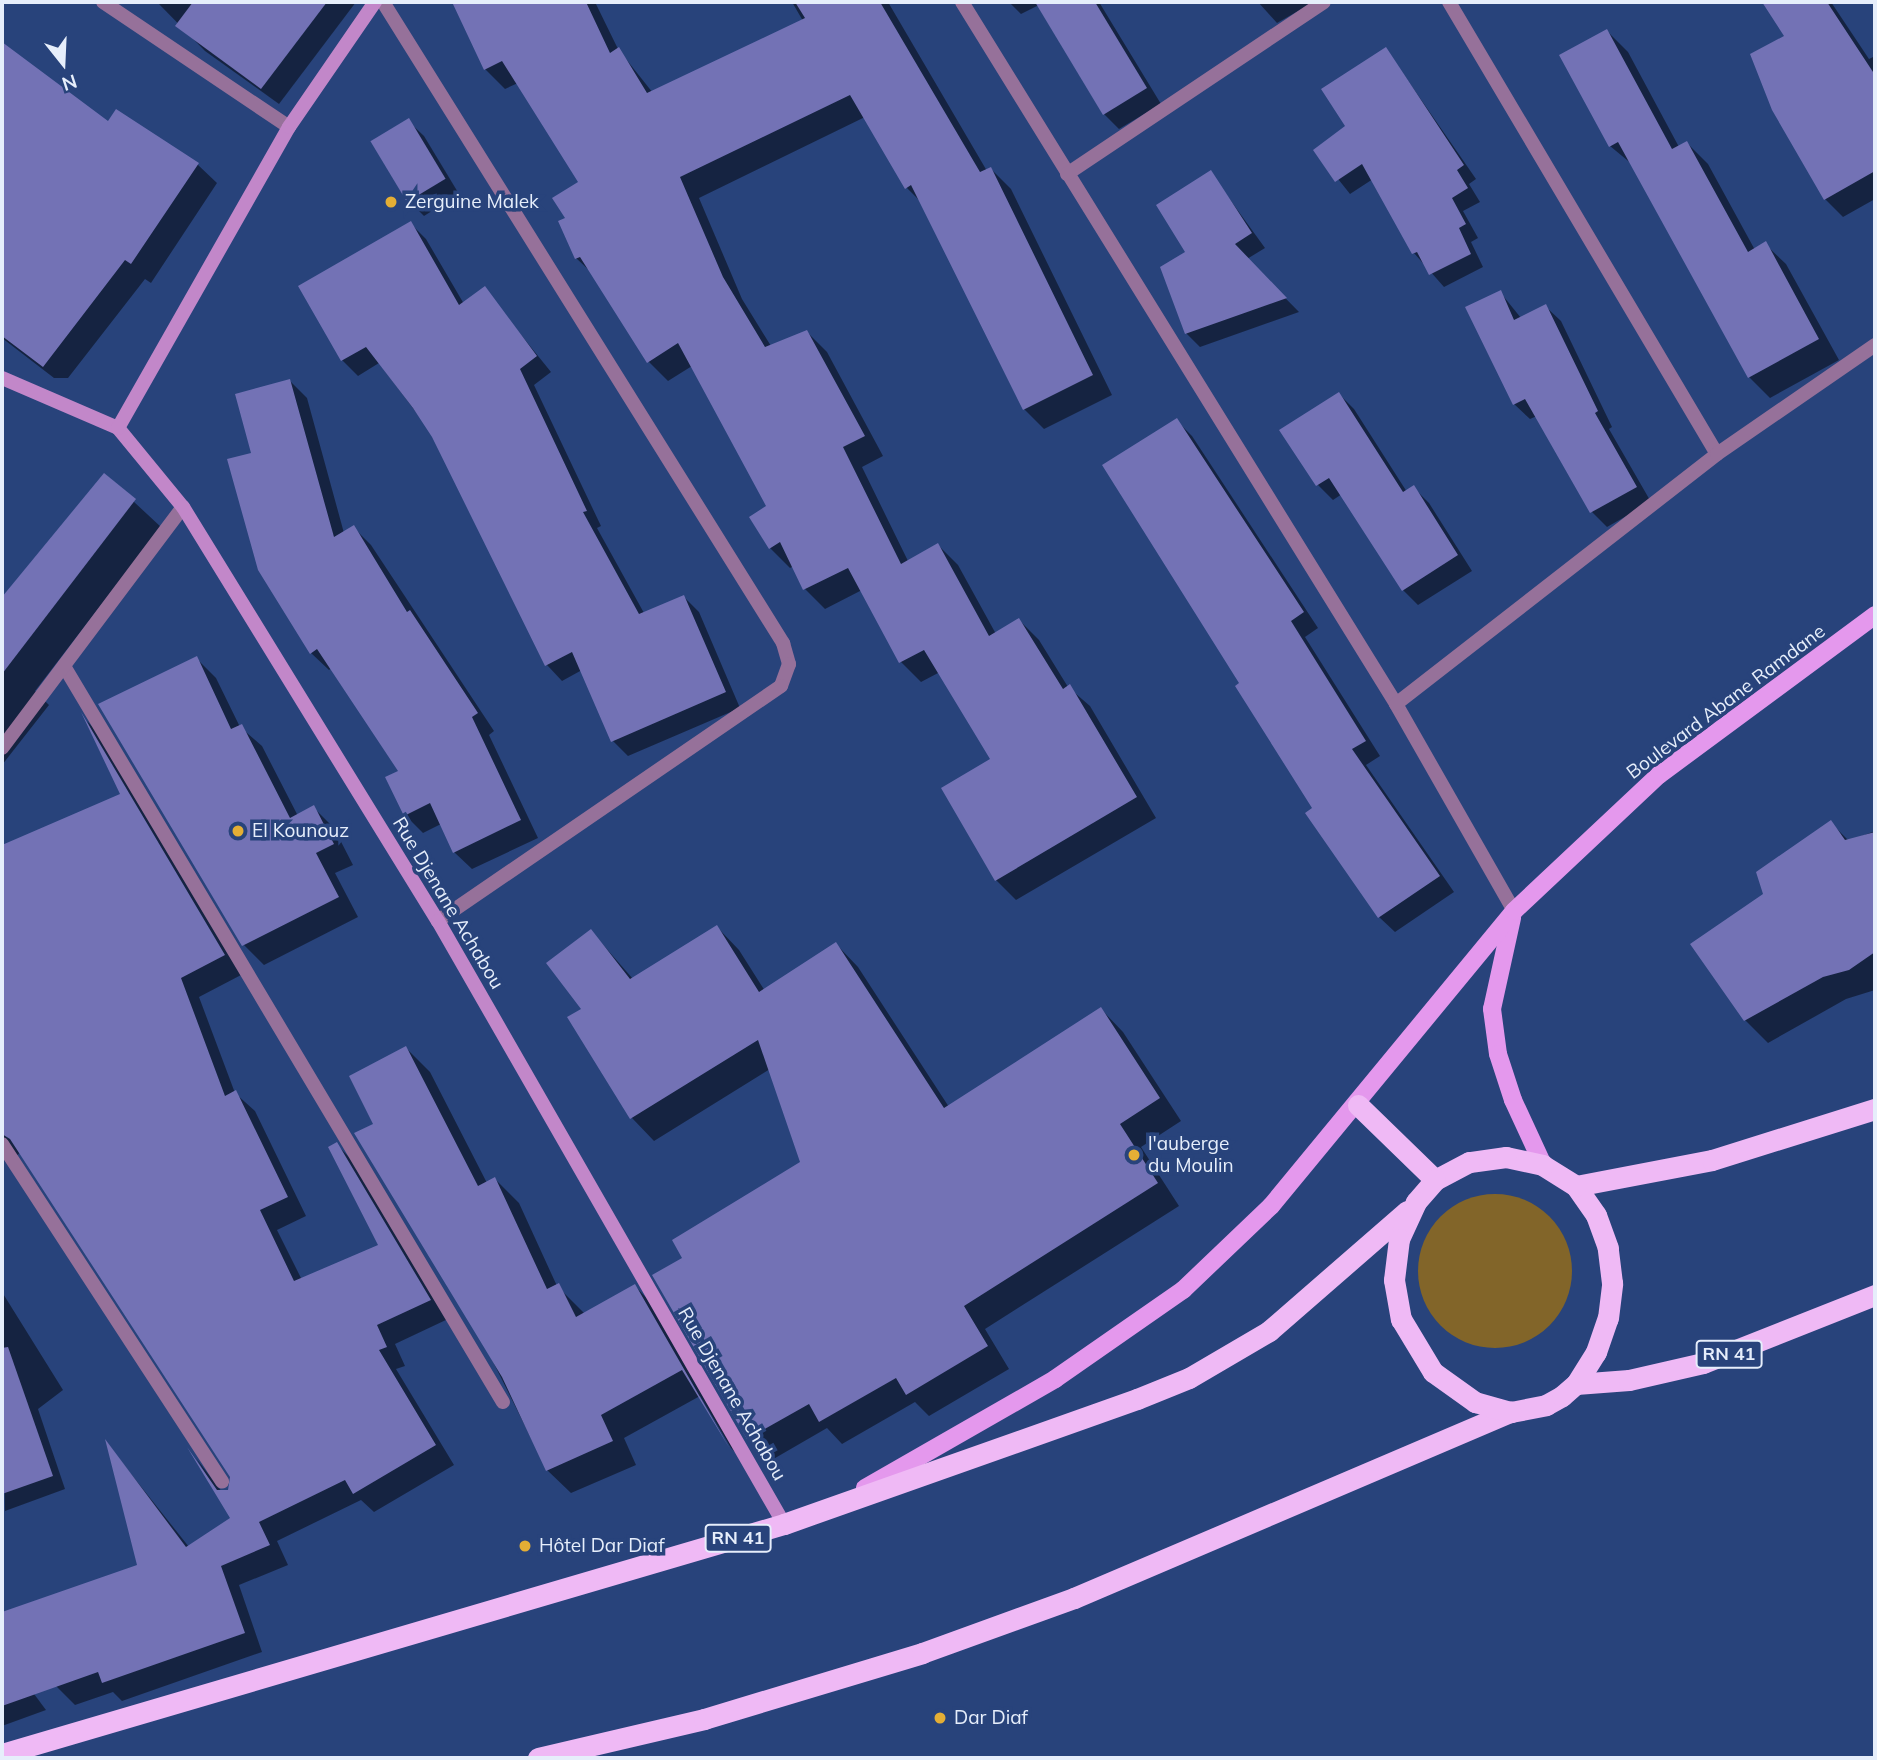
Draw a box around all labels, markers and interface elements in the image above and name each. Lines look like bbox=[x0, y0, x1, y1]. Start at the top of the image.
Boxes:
north arrow bbox=[28, 28, 98, 98]
text: N bbox=[59, 69, 80, 97]
place label: Zerguine Malek bbox=[405, 191, 539, 213]
marker: Zerguine Malek bbox=[383, 194, 399, 210]
street label: Boulevard Abane Ramdane bbox=[1622, 620, 1830, 784]
street label: Rue Djenane Achabou bbox=[388, 813, 508, 993]
place label: El Kounouz bbox=[252, 820, 349, 842]
marker: El Kounouz bbox=[230, 823, 246, 839]
place label: l'auberge du Moulin bbox=[1148, 1133, 1234, 1177]
marker: l'auberge du Moulin bbox=[1126, 1147, 1142, 1163]
street label: Rue Djenane Achabou bbox=[673, 1303, 791, 1485]
road number: RN 41 bbox=[1694, 1339, 1764, 1368]
road number: RN 41 bbox=[703, 1524, 773, 1553]
place label: Hôtel Dar Diaf bbox=[539, 1535, 665, 1557]
marker: Hôtel Dar Diaf bbox=[517, 1538, 533, 1554]
place label: Dar Diaf bbox=[954, 1707, 1028, 1729]
marker: Dar Diaf bbox=[932, 1710, 948, 1726]

